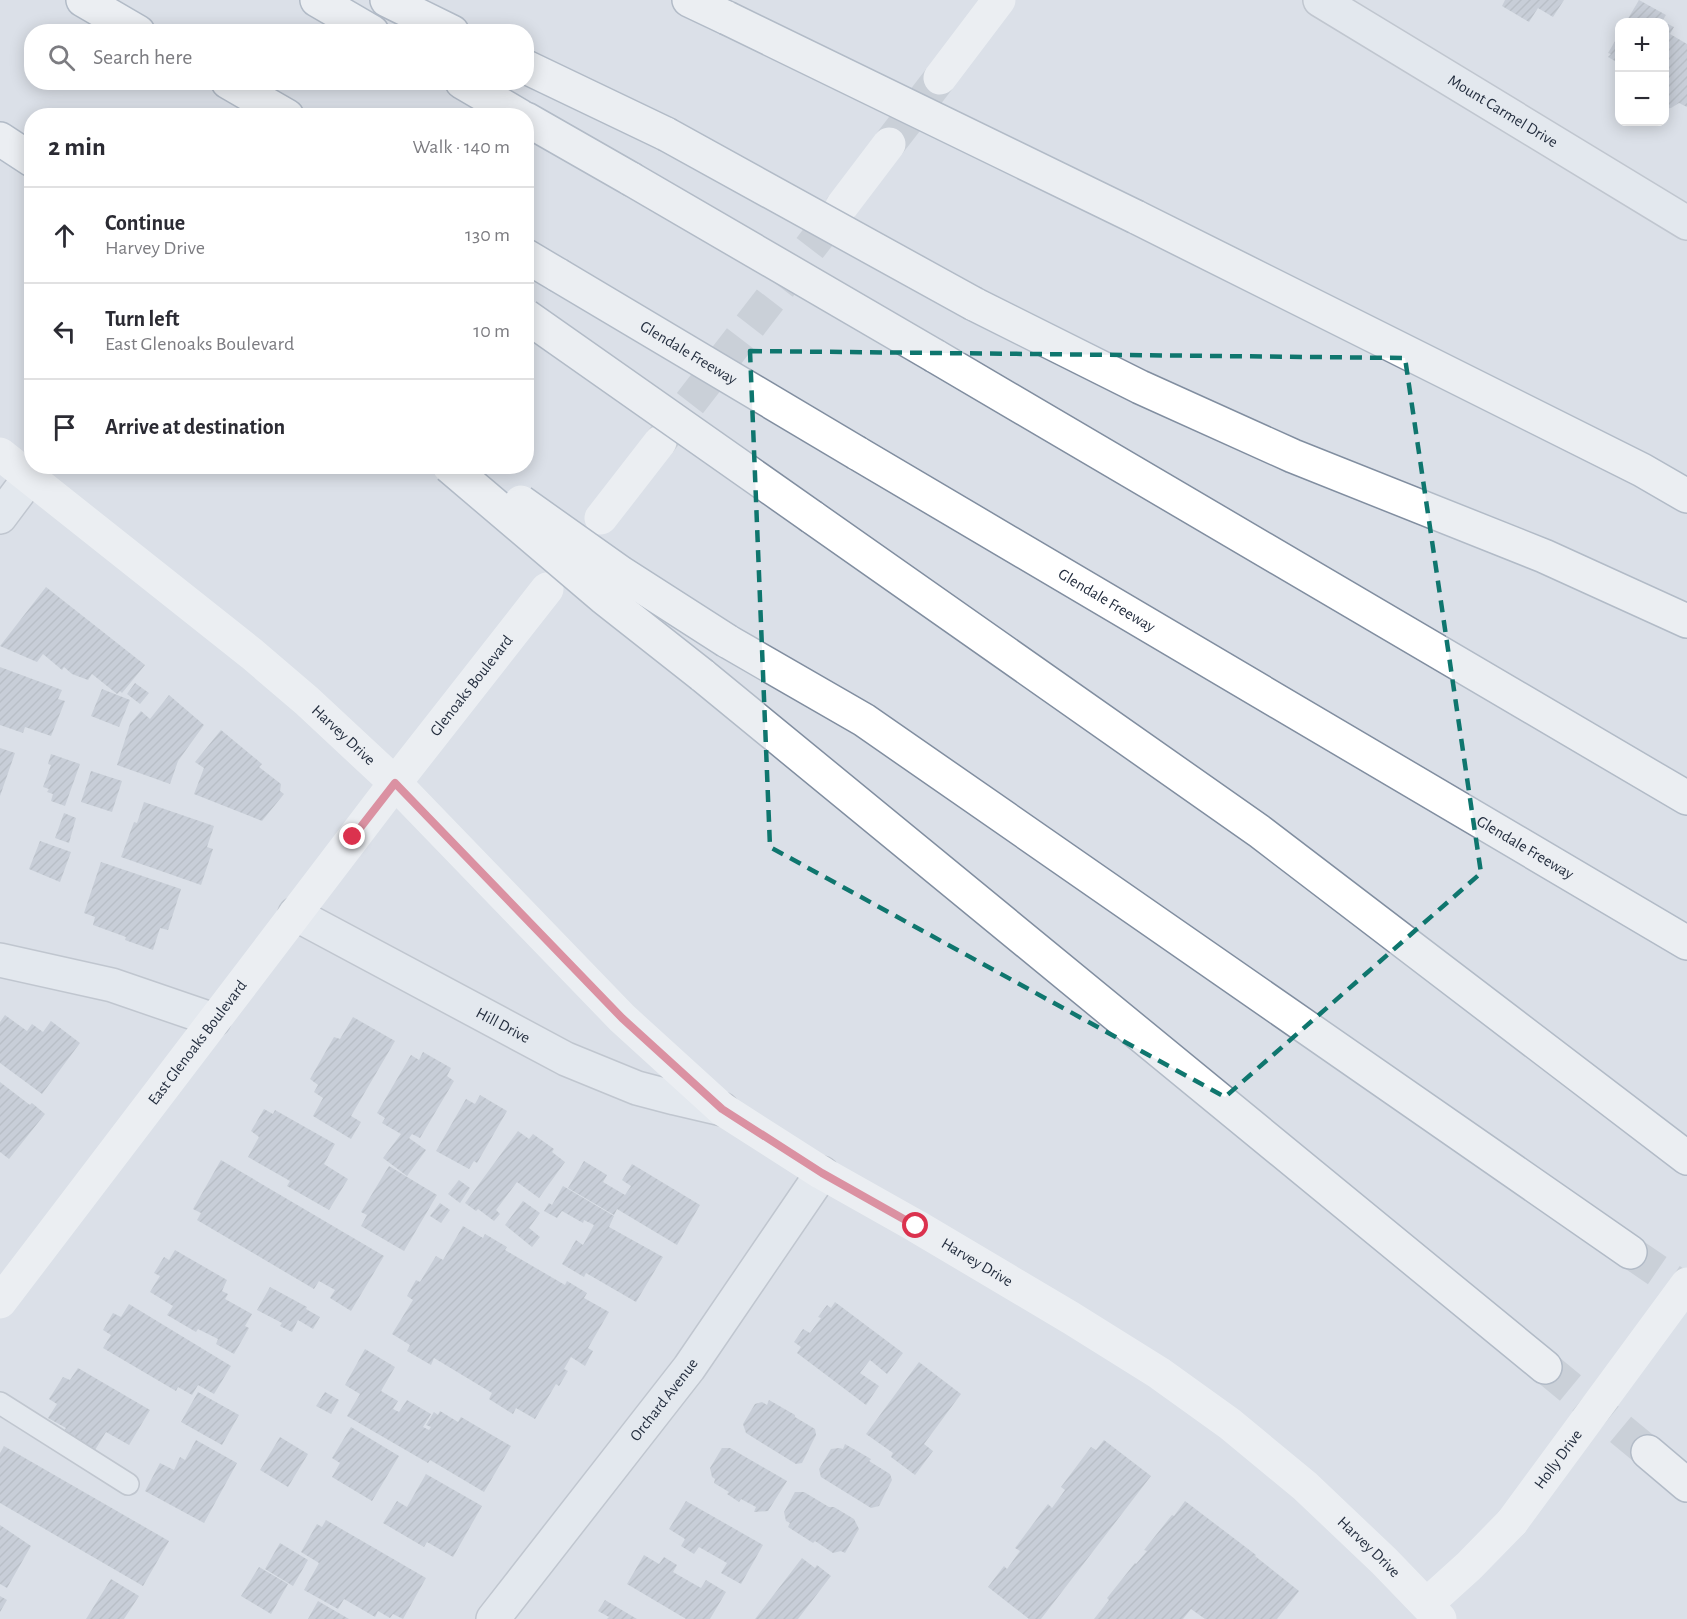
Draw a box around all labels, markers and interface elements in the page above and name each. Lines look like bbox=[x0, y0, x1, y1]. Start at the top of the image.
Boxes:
map controls bbox=[1615, 18, 1669, 126]
button: + bbox=[1615, 18, 1669, 72]
search box bbox=[24, 24, 534, 90]
icon: search bbox=[45, 41, 78, 74]
text: Search here bbox=[93, 46, 192, 68]
street label: Mount Carmel Drive bbox=[1445, 72, 1560, 150]
button: − bbox=[1615, 72, 1669, 126]
text: 2 min bbox=[48, 134, 106, 160]
text: Walk · 140 m bbox=[412, 137, 510, 157]
text: Continue bbox=[105, 212, 185, 234]
icon: ahead bbox=[48, 219, 81, 252]
text: 130 m bbox=[465, 225, 510, 245]
text: Harvey Drive bbox=[105, 238, 205, 258]
text: Turn left bbox=[105, 308, 179, 330]
icon: left bbox=[48, 315, 81, 348]
street label: Glendale Freeway bbox=[637, 318, 740, 389]
text: 10 m bbox=[473, 321, 510, 341]
text: East Glenoaks Boulevard bbox=[105, 334, 294, 354]
icon: arrive bbox=[48, 411, 81, 444]
text: Arrive at destination bbox=[105, 416, 285, 438]
street label: Glendale Freeway bbox=[1055, 566, 1158, 636]
street label: Glenoaks Boulevard bbox=[427, 632, 516, 739]
street label: Harvey Drive bbox=[309, 702, 378, 768]
street label: Glendale Freeway bbox=[1474, 813, 1577, 883]
route end bbox=[339, 823, 365, 849]
street label: East Glenoaks Boulevard bbox=[145, 977, 250, 1108]
street label: Hill Drive bbox=[473, 1004, 533, 1046]
route start bbox=[902, 1212, 928, 1238]
street label: Harvey Drive bbox=[939, 1235, 1016, 1290]
street label: Orchard Avenue bbox=[627, 1356, 701, 1444]
street label: Holly Drive bbox=[1531, 1427, 1585, 1492]
street label: Harvey Drive bbox=[1335, 1513, 1403, 1580]

